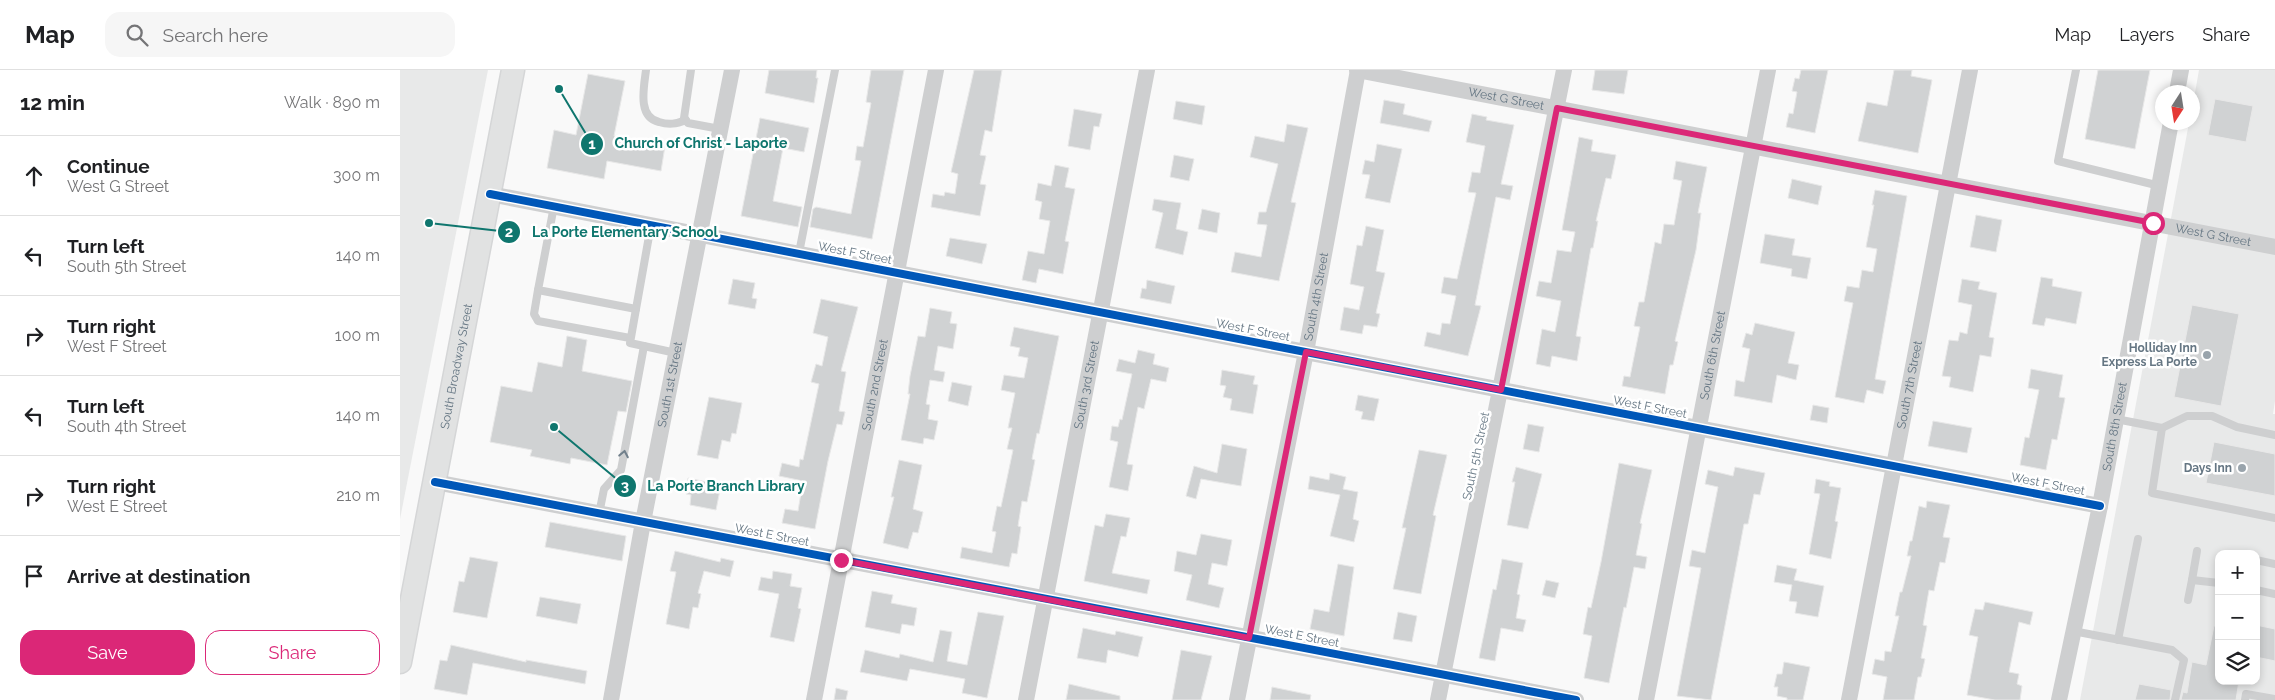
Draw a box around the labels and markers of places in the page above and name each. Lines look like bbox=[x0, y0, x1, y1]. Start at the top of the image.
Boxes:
callout: Church of Christ - Laporte bbox=[580, 129, 798, 158]
callout: La Porte Elementary School bbox=[497, 218, 728, 247]
place label: Holliday Inn Express La Porte bbox=[2102, 341, 2197, 369]
marker: Holliday Inn Express La Porte bbox=[2201, 349, 2213, 361]
place label: Days Inn bbox=[2184, 461, 2232, 475]
marker: Days Inn bbox=[2236, 462, 2248, 474]
callout: La Porte Branch Library bbox=[613, 471, 815, 500]

